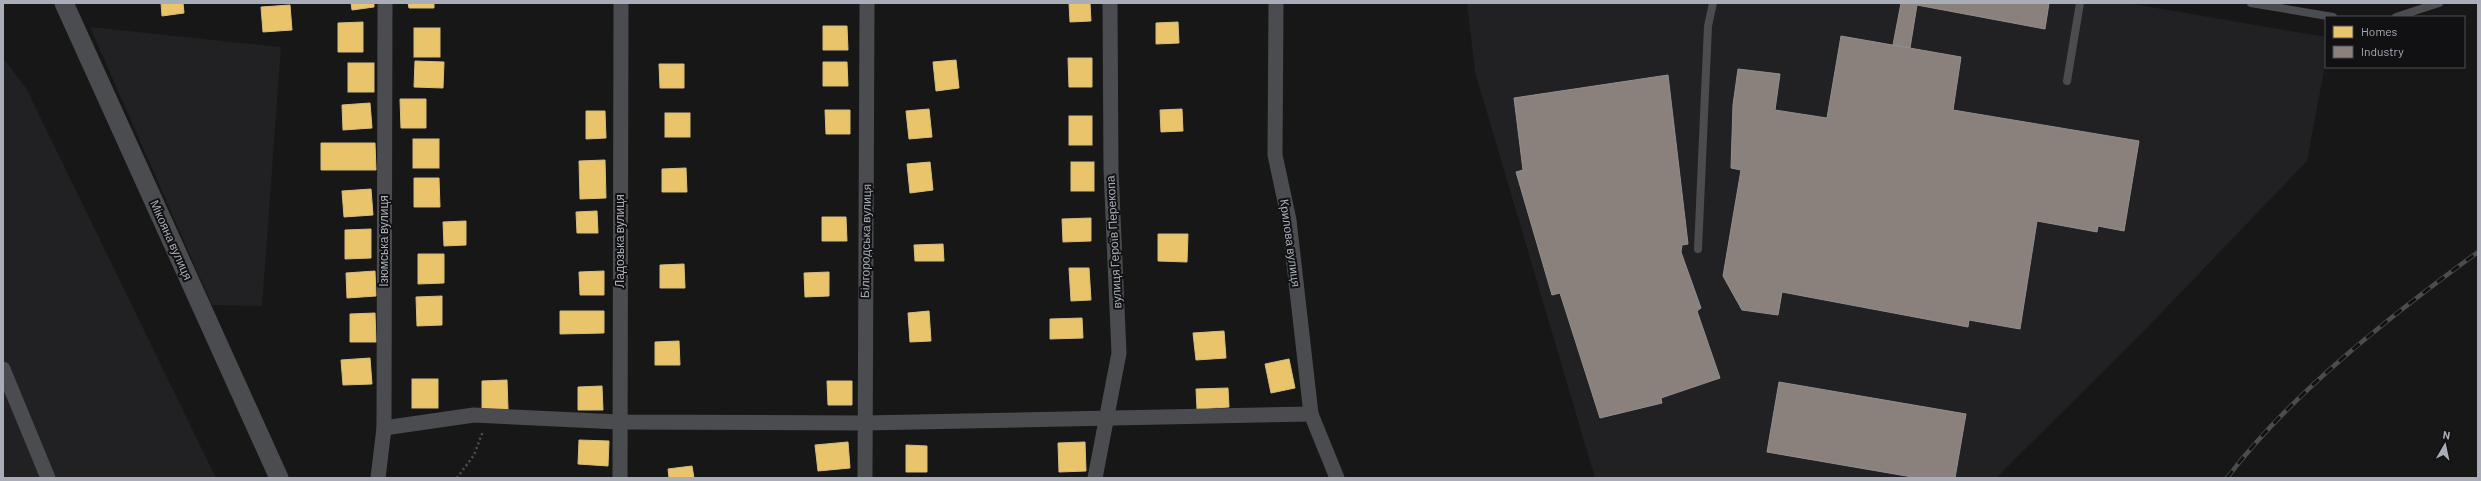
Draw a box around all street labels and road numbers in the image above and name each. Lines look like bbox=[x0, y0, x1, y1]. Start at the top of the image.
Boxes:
street label: вулиця Героїв Перекопа bbox=[1103, 175, 1124, 309]
street label: Білгородська вулиця bbox=[857, 184, 874, 298]
street label: Ладозька вулиця bbox=[612, 194, 627, 288]
street label: Ізюмська вулиця bbox=[376, 195, 391, 287]
street label: Мікояна вулиця bbox=[147, 198, 196, 282]
street label: Крилова вулиця bbox=[1277, 198, 1304, 288]

